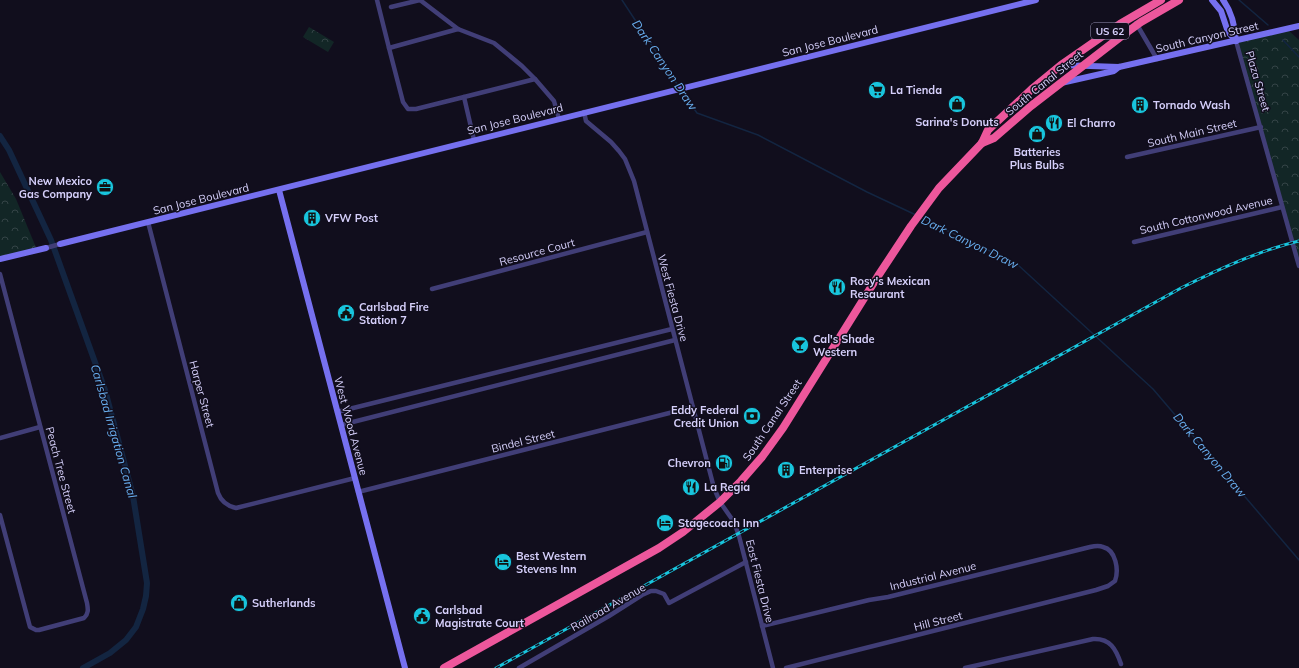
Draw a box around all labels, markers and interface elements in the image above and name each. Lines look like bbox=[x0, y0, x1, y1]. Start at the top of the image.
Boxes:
water label: Dark Canyon Draw bbox=[629, 17, 701, 114]
street label: South Canyon Street bbox=[1154, 18, 1260, 56]
street label: San Jose Boulevard bbox=[781, 22, 879, 60]
road number: US 62 bbox=[1091, 23, 1129, 39]
street label: South Canal Street bbox=[1002, 47, 1086, 119]
street label: Plaza Street bbox=[1243, 49, 1273, 113]
supermarket icon: La Tienda bbox=[867, 80, 887, 100]
place label: La Tienda bbox=[890, 83, 942, 97]
shop icon: Sarina's Donuts bbox=[947, 94, 967, 114]
building icon: Tornado Wash bbox=[1130, 95, 1150, 115]
place label: Tornado Wash bbox=[1153, 98, 1230, 112]
street label: San Jose Boulevard bbox=[466, 100, 564, 138]
restaurant icon: El Charro bbox=[1044, 113, 1064, 133]
place label: Sarina's Donuts bbox=[915, 115, 999, 129]
place label: El Charro bbox=[1067, 116, 1116, 130]
street label: South Main Street bbox=[1146, 116, 1238, 150]
shop icon: Batteries Plus Bulbs bbox=[1027, 124, 1047, 144]
place label: Batteries Plus Bulbs bbox=[1010, 145, 1065, 172]
place label: New Mexico Gas Company bbox=[19, 174, 92, 201]
office icon: New Mexico Gas Company bbox=[95, 177, 115, 197]
street label: San Jose Boulevard bbox=[152, 180, 250, 218]
street label: South Cottonwood Avenue bbox=[1138, 193, 1274, 237]
building icon: VFW Post bbox=[302, 208, 322, 228]
place label: VFW Post bbox=[324, 211, 378, 225]
water label: Dark Canyon Draw bbox=[919, 212, 1021, 272]
street label: Resource Court bbox=[498, 235, 576, 269]
street label: West Fiesta Drive bbox=[655, 253, 691, 343]
place label: Rosy's Mexican Resaurant bbox=[850, 274, 930, 301]
restaurant icon: Rosy's Mexican Resaurant bbox=[827, 277, 847, 297]
place label: Carlsbad Fire Station 7 bbox=[359, 300, 429, 327]
public building icon: Carlsbad Fire Station 7 bbox=[336, 303, 356, 323]
place label: Cal's Shade Western bbox=[813, 332, 875, 359]
bar icon: Cal's Shade Western bbox=[790, 335, 810, 355]
street label: Harper Street bbox=[186, 359, 218, 429]
water label: Carlsbad Irrigation Canal bbox=[88, 362, 140, 500]
street label: West Wood Avenue bbox=[331, 375, 371, 477]
street label: South Canal Street bbox=[739, 376, 805, 464]
place label: Eddy Federal Credit Union bbox=[671, 403, 739, 430]
bank icon: Eddy Federal Credit Union bbox=[742, 406, 762, 426]
water label: Dark Canyon Draw bbox=[1170, 410, 1250, 501]
street label: Peach Tree Street bbox=[43, 425, 79, 515]
street label: Bindel Street bbox=[490, 426, 556, 456]
fuel station icon: Chevron bbox=[714, 453, 734, 473]
place label: Chevron bbox=[668, 456, 711, 470]
building icon: Enterprise bbox=[776, 460, 796, 480]
place label: Enterprise bbox=[799, 463, 852, 477]
restaurant icon: La Regia bbox=[681, 477, 701, 497]
place label: La Regia bbox=[704, 480, 750, 494]
hotel icon: Stagecoach Inn bbox=[655, 513, 675, 533]
place label: Stagecoach Inn bbox=[678, 516, 759, 530]
street label: East Fiesta Drive bbox=[743, 538, 777, 624]
place label: Best Western Stevens Inn bbox=[516, 549, 586, 576]
hotel icon: Best Western Stevens Inn bbox=[493, 552, 513, 572]
street label: Industrial Avenue bbox=[888, 558, 978, 593]
street label: Railroad Avenue bbox=[568, 580, 648, 634]
shop icon: Sutherlands bbox=[229, 593, 249, 613]
place label: Sutherlands bbox=[252, 596, 316, 610]
place label: Carlsbad Magistrate Court bbox=[435, 603, 524, 630]
public building icon: Carlsbad Magistrate Court bbox=[412, 606, 432, 626]
street label: Hill Street bbox=[912, 608, 964, 634]

